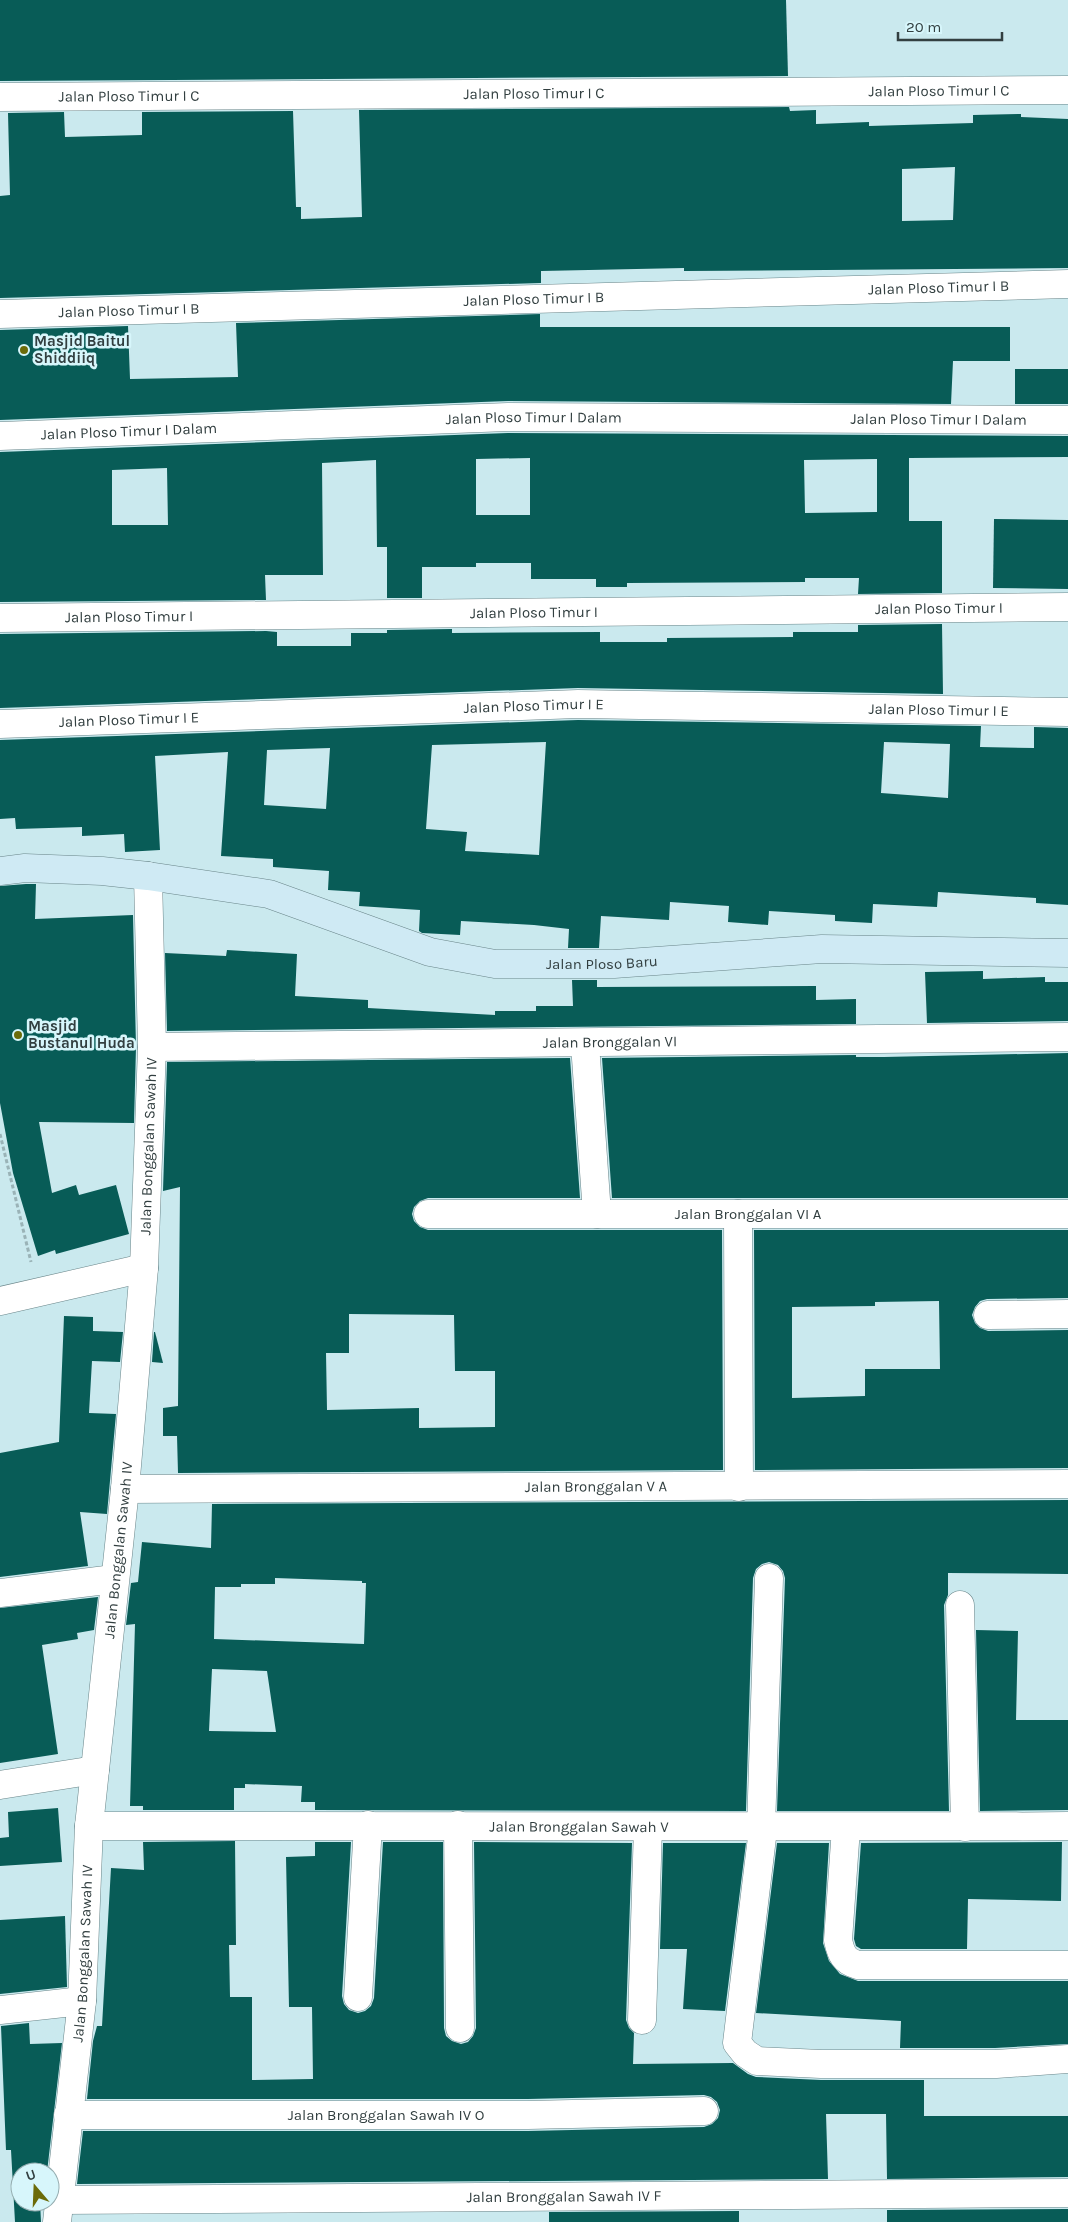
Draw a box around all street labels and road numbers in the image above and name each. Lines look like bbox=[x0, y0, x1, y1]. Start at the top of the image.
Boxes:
street label: Jalan Ploso Timur I C bbox=[868, 81, 1009, 100]
street label: Jalan Ploso Timur I C bbox=[463, 84, 604, 103]
street label: Jalan Ploso Timur I C bbox=[58, 87, 200, 106]
street label: Jalan Ploso Timur I B bbox=[868, 277, 1009, 299]
street label: Jalan Ploso Timur I B bbox=[463, 288, 605, 310]
street label: Jalan Ploso Timur I B bbox=[58, 299, 200, 321]
street label: Jalan Ploso Timur I Dalam bbox=[445, 408, 622, 428]
street label: Jalan Ploso Timur I Dalam bbox=[850, 410, 1027, 429]
street label: Jalan Ploso Timur I Dalam bbox=[40, 419, 217, 443]
street label: Jalan Ploso Timur I bbox=[875, 599, 1003, 618]
street label: Jalan Ploso Timur I bbox=[470, 603, 598, 622]
street label: Jalan Ploso Timur I bbox=[65, 607, 193, 626]
street label: Jalan Ploso Timur I E bbox=[463, 695, 604, 717]
street label: Jalan Ploso Timur I E bbox=[868, 700, 1009, 720]
street label: Jalan Ploso Timur I E bbox=[59, 708, 199, 731]
street label: Jalan Ploso Baru bbox=[546, 952, 658, 973]
street label: Jalan Bronggalan VI bbox=[543, 1032, 677, 1052]
street label: Jalan Bonggalan Sawah IV bbox=[136, 1057, 161, 1236]
street label: Jalan Bronggalan VI A bbox=[675, 1205, 822, 1223]
street label: Jalan Bonggalan Sawah IV bbox=[100, 1460, 136, 1640]
street label: Jalan Bronggalan V A bbox=[525, 1477, 668, 1496]
street label: Jalan Bronggalan Sawah V bbox=[489, 1817, 669, 1836]
street label: Jalan Bonggalan Sawah IV bbox=[68, 1864, 96, 2043]
street label: Jalan Bronggalan Sawah IV O bbox=[288, 2106, 484, 2124]
street label: Jalan Bronggalan Sawah IV F bbox=[466, 2187, 662, 2206]

